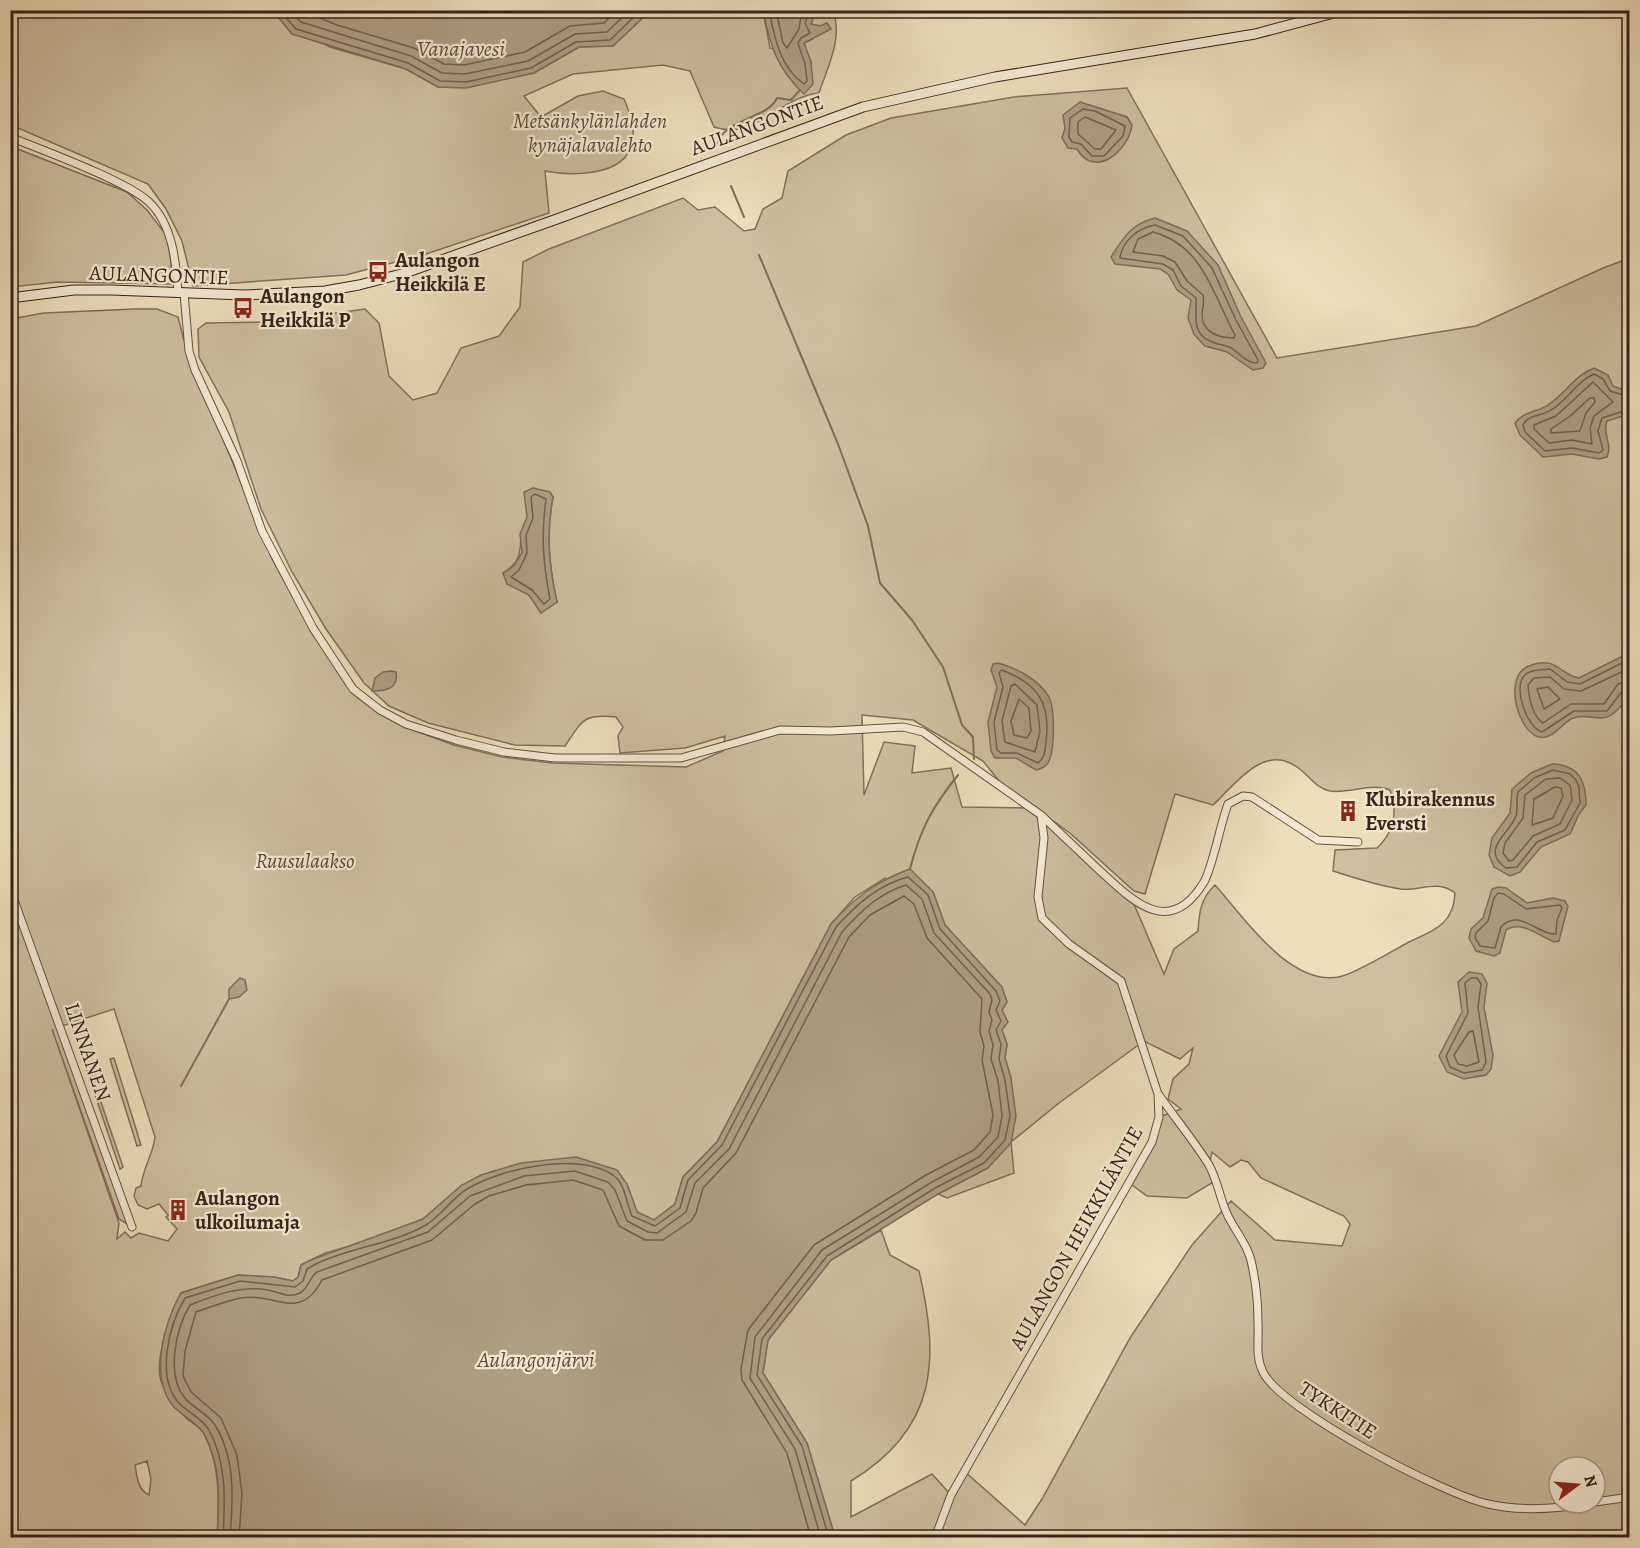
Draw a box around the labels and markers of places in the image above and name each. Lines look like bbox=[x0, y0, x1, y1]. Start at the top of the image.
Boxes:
place label: Aulangon Heikkilä E bbox=[394, 246, 486, 298]
bus stop icon: Aulangon Heikkilä E bbox=[366, 260, 390, 284]
place label: Aulangon Heikkilä P bbox=[259, 282, 350, 334]
bus stop icon: Aulangon Heikkilä P bbox=[231, 296, 255, 320]
place label: Klubirakennus Eversti bbox=[1365, 785, 1495, 837]
building icon: Klubirakennus Eversti bbox=[1336, 799, 1360, 823]
place label: Aulangon ulkoilumaja bbox=[194, 1184, 301, 1236]
building icon: Aulangon ulkoilumaja bbox=[166, 1198, 190, 1222]

